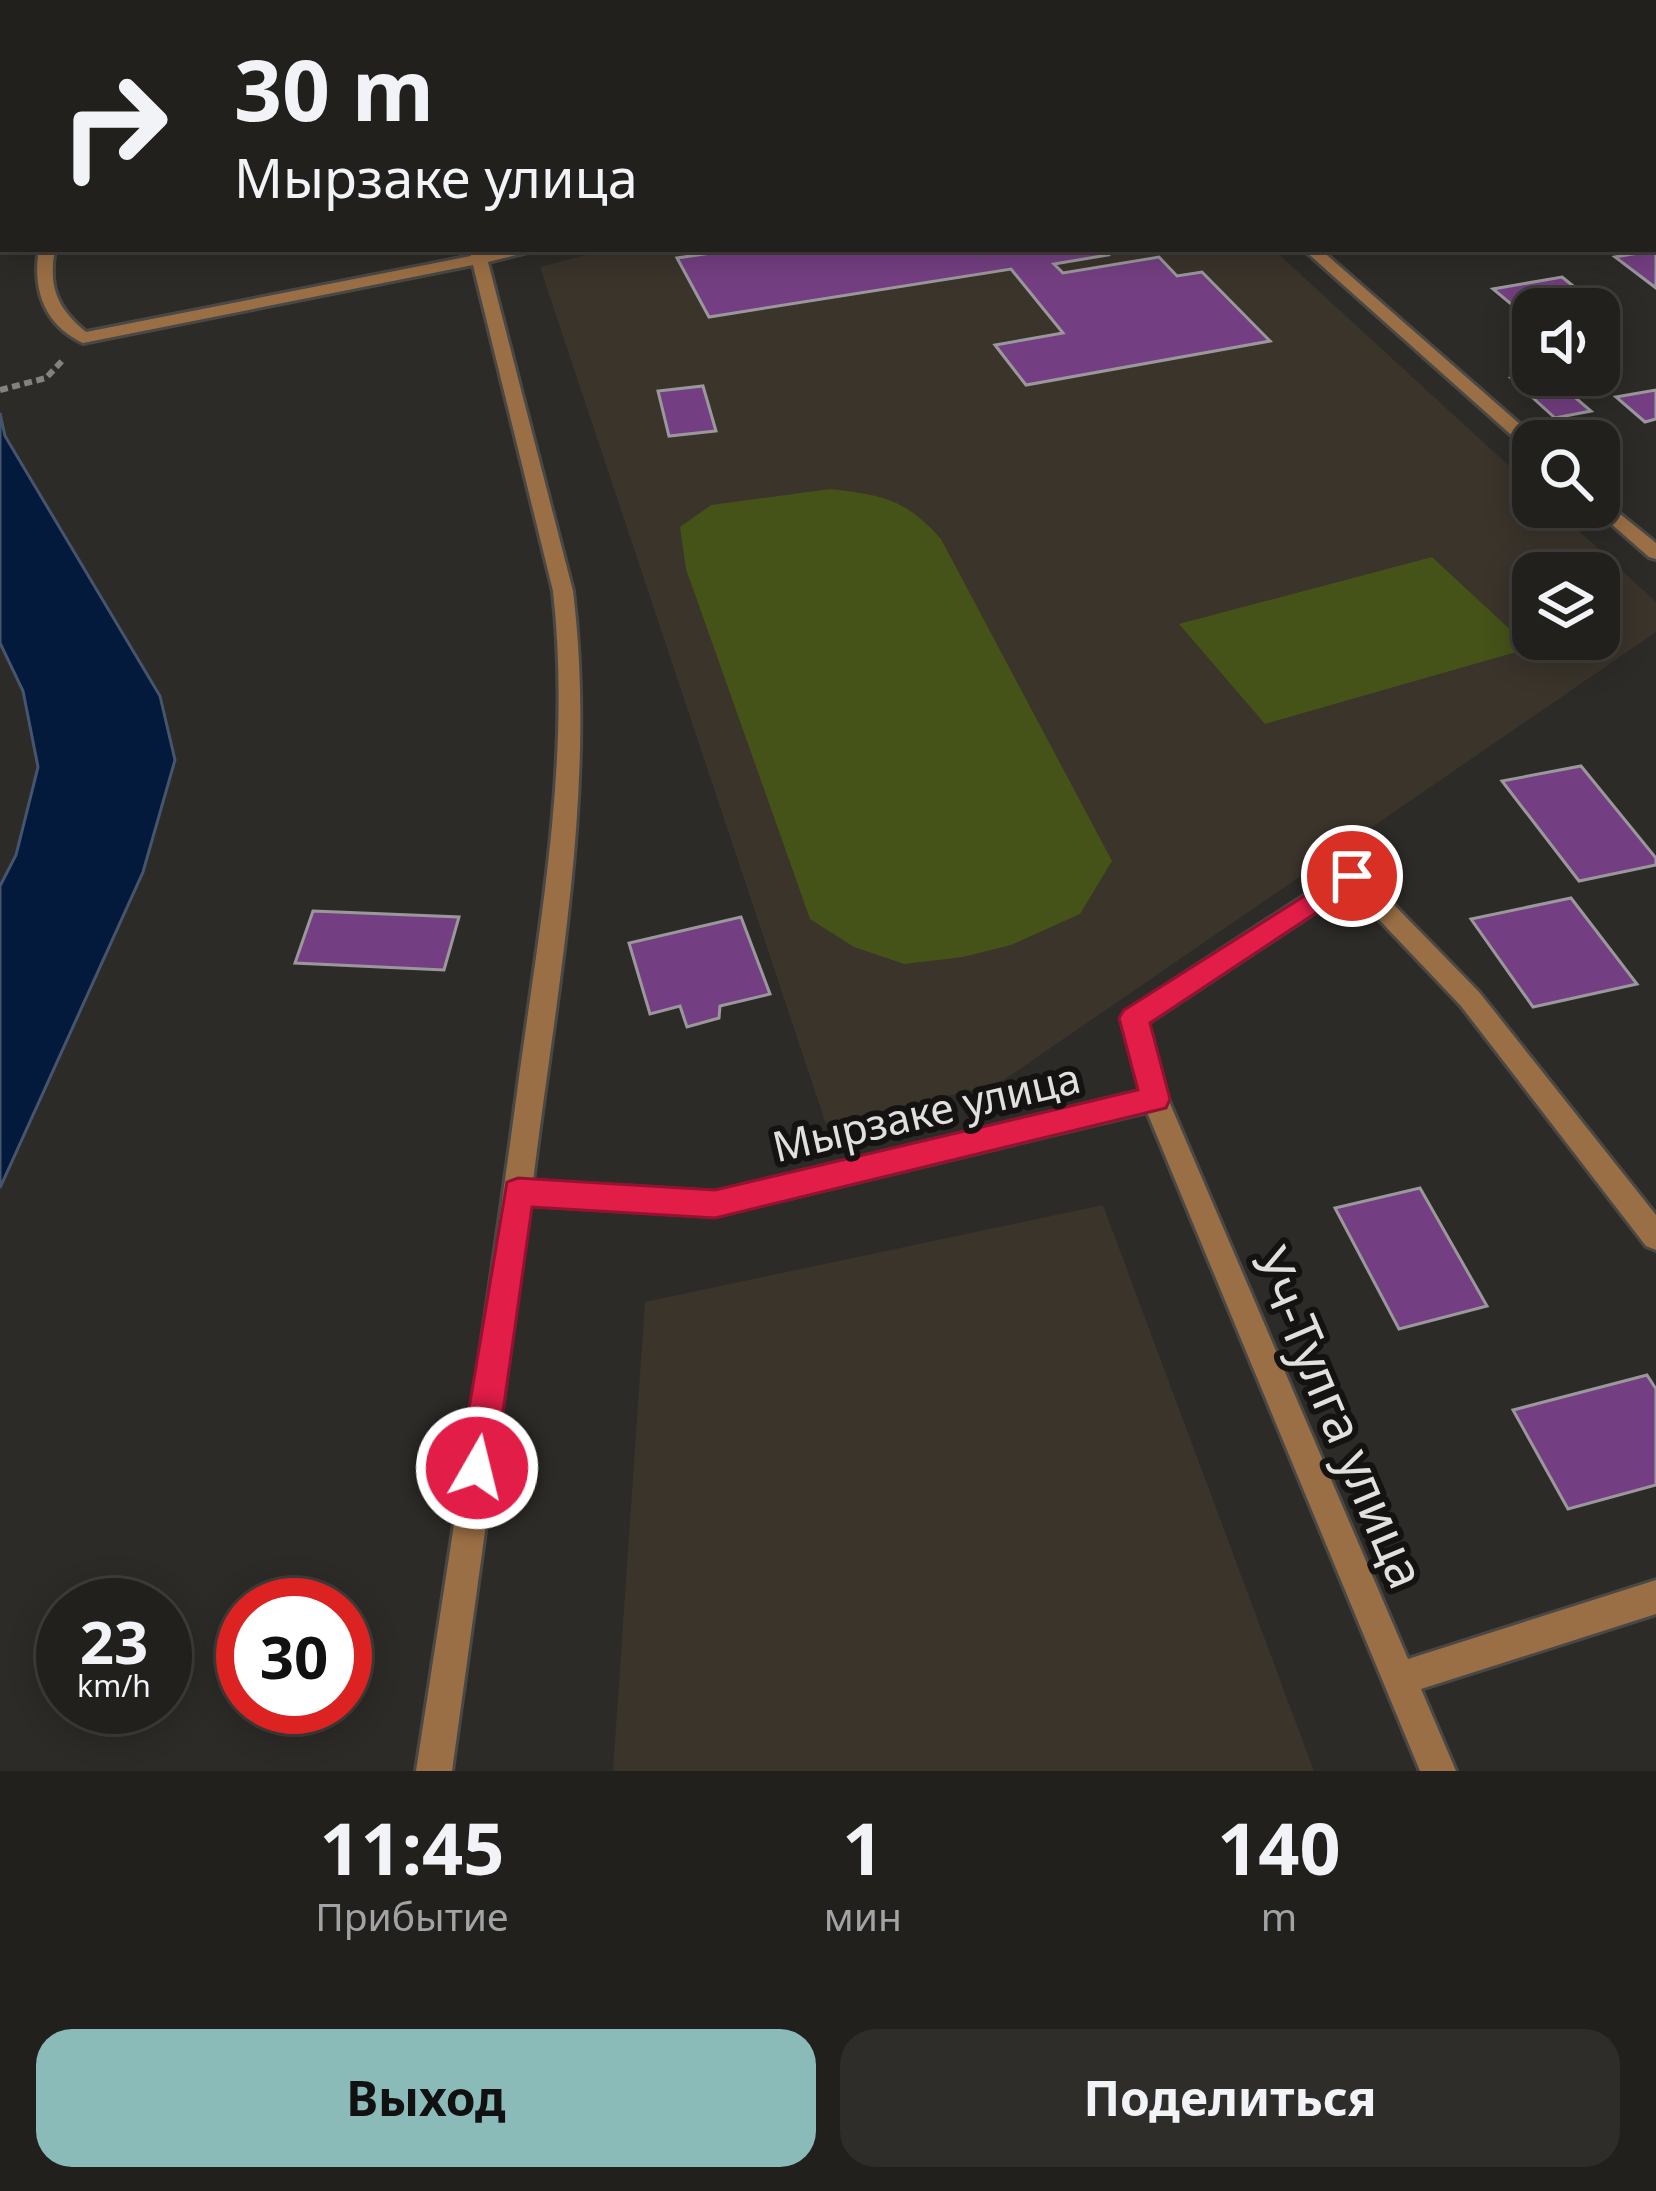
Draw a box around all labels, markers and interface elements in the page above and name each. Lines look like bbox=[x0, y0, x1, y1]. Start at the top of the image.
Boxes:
text: 30 m bbox=[234, 31, 434, 146]
icon: right bbox=[36, 48, 192, 204]
text: Мырзаке улица bbox=[234, 140, 638, 214]
map controls bbox=[1512, 288, 1620, 660]
button: sound bbox=[1512, 288, 1620, 396]
button: search bbox=[1512, 420, 1620, 528]
button: layers bbox=[1512, 552, 1620, 660]
pin bbox=[1301, 825, 1403, 927]
icon: arrive bbox=[1319, 843, 1385, 909]
street label: Мырзаке улица bbox=[767, 1048, 1085, 1174]
street label: Уч-Тулга улица bbox=[1237, 1236, 1443, 1598]
position arrow bbox=[414, 1405, 540, 1531]
speed limit sign: 30 bbox=[216, 1578, 372, 1734]
text: 23 bbox=[80, 1600, 148, 1682]
text: km/h bbox=[77, 1665, 151, 1706]
text: 11:45 bbox=[319, 1798, 504, 1896]
text: 1 bbox=[842, 1798, 883, 1896]
text: 140 bbox=[1217, 1798, 1341, 1896]
text: Прибытие bbox=[315, 1889, 509, 1942]
text: мин bbox=[824, 1889, 902, 1942]
text: m bbox=[1261, 1889, 1297, 1942]
button: Выход bbox=[36, 2029, 816, 2167]
button: Поделиться bbox=[840, 2029, 1620, 2167]

